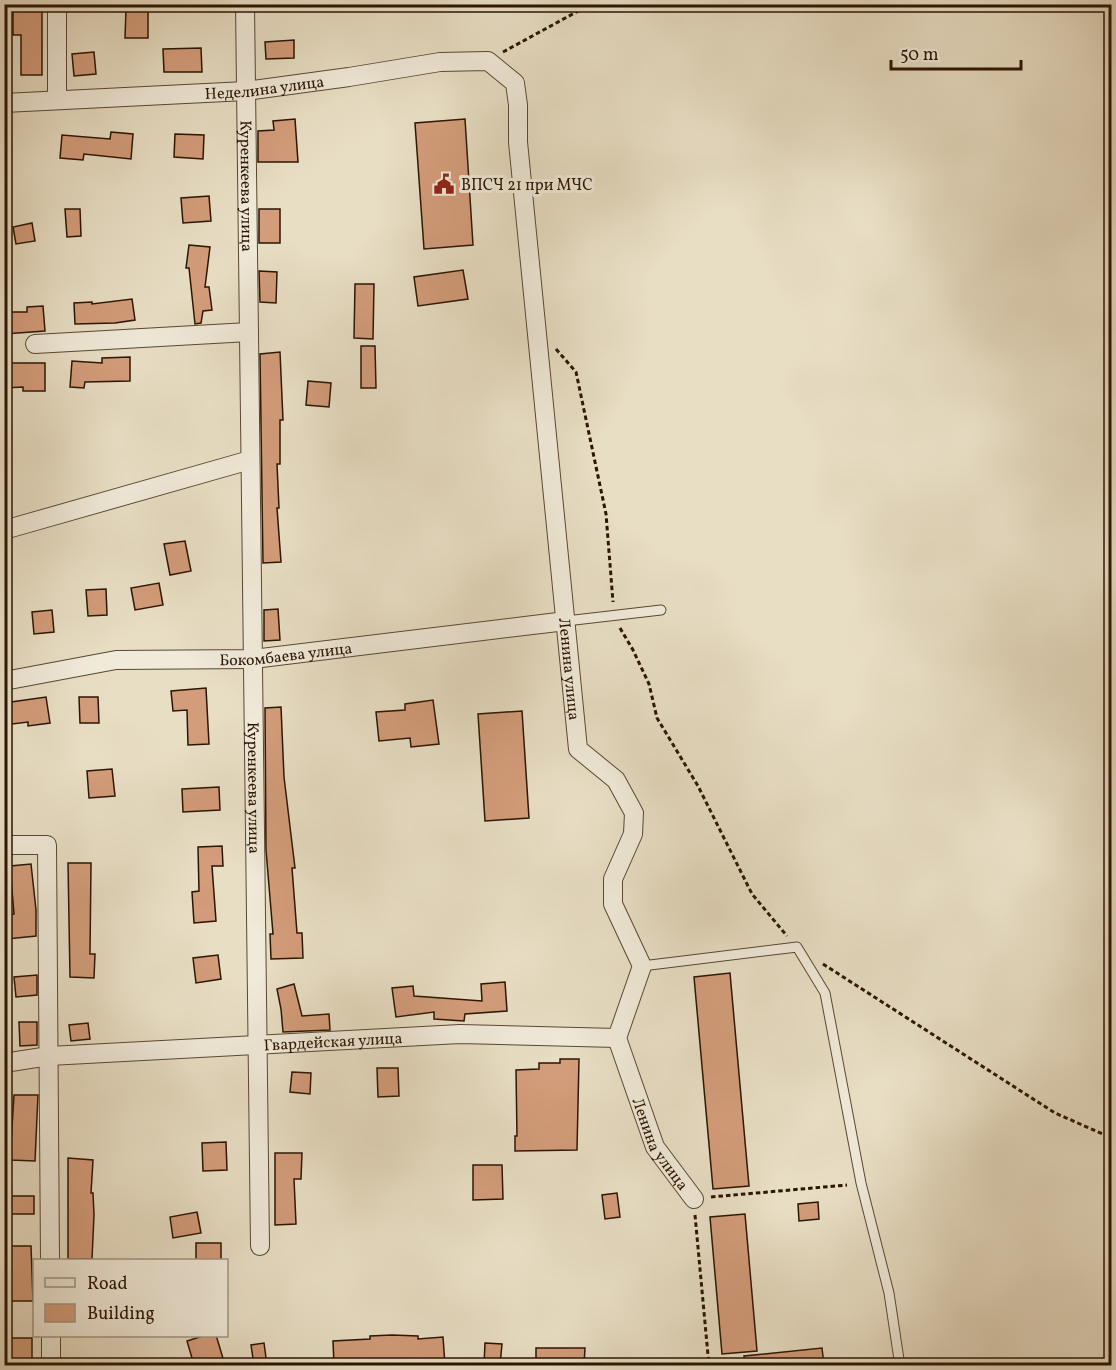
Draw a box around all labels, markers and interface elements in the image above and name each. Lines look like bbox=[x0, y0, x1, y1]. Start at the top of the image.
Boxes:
scale bar bbox=[891, 33, 1022, 71]
text: 50 m bbox=[900, 43, 939, 68]
street label: Неделина улица bbox=[204, 71, 326, 106]
street label: Куренкеева улица bbox=[233, 120, 257, 252]
public building icon: ВПСЧ 21 при МЧС bbox=[432, 172, 456, 196]
place label: ВПСЧ 21 при МЧС bbox=[461, 175, 593, 197]
street label: Ленина улица bbox=[552, 617, 584, 721]
street label: Бокомбаева улица bbox=[219, 638, 354, 672]
street label: Куренкеева улица bbox=[241, 722, 264, 854]
street label: Гвардейская улица bbox=[263, 1028, 403, 1057]
street label: Ленина улица bbox=[626, 1095, 693, 1196]
legend bbox=[33, 1259, 228, 1337]
text: Road bbox=[87, 1272, 128, 1297]
text: Building bbox=[87, 1302, 155, 1327]

